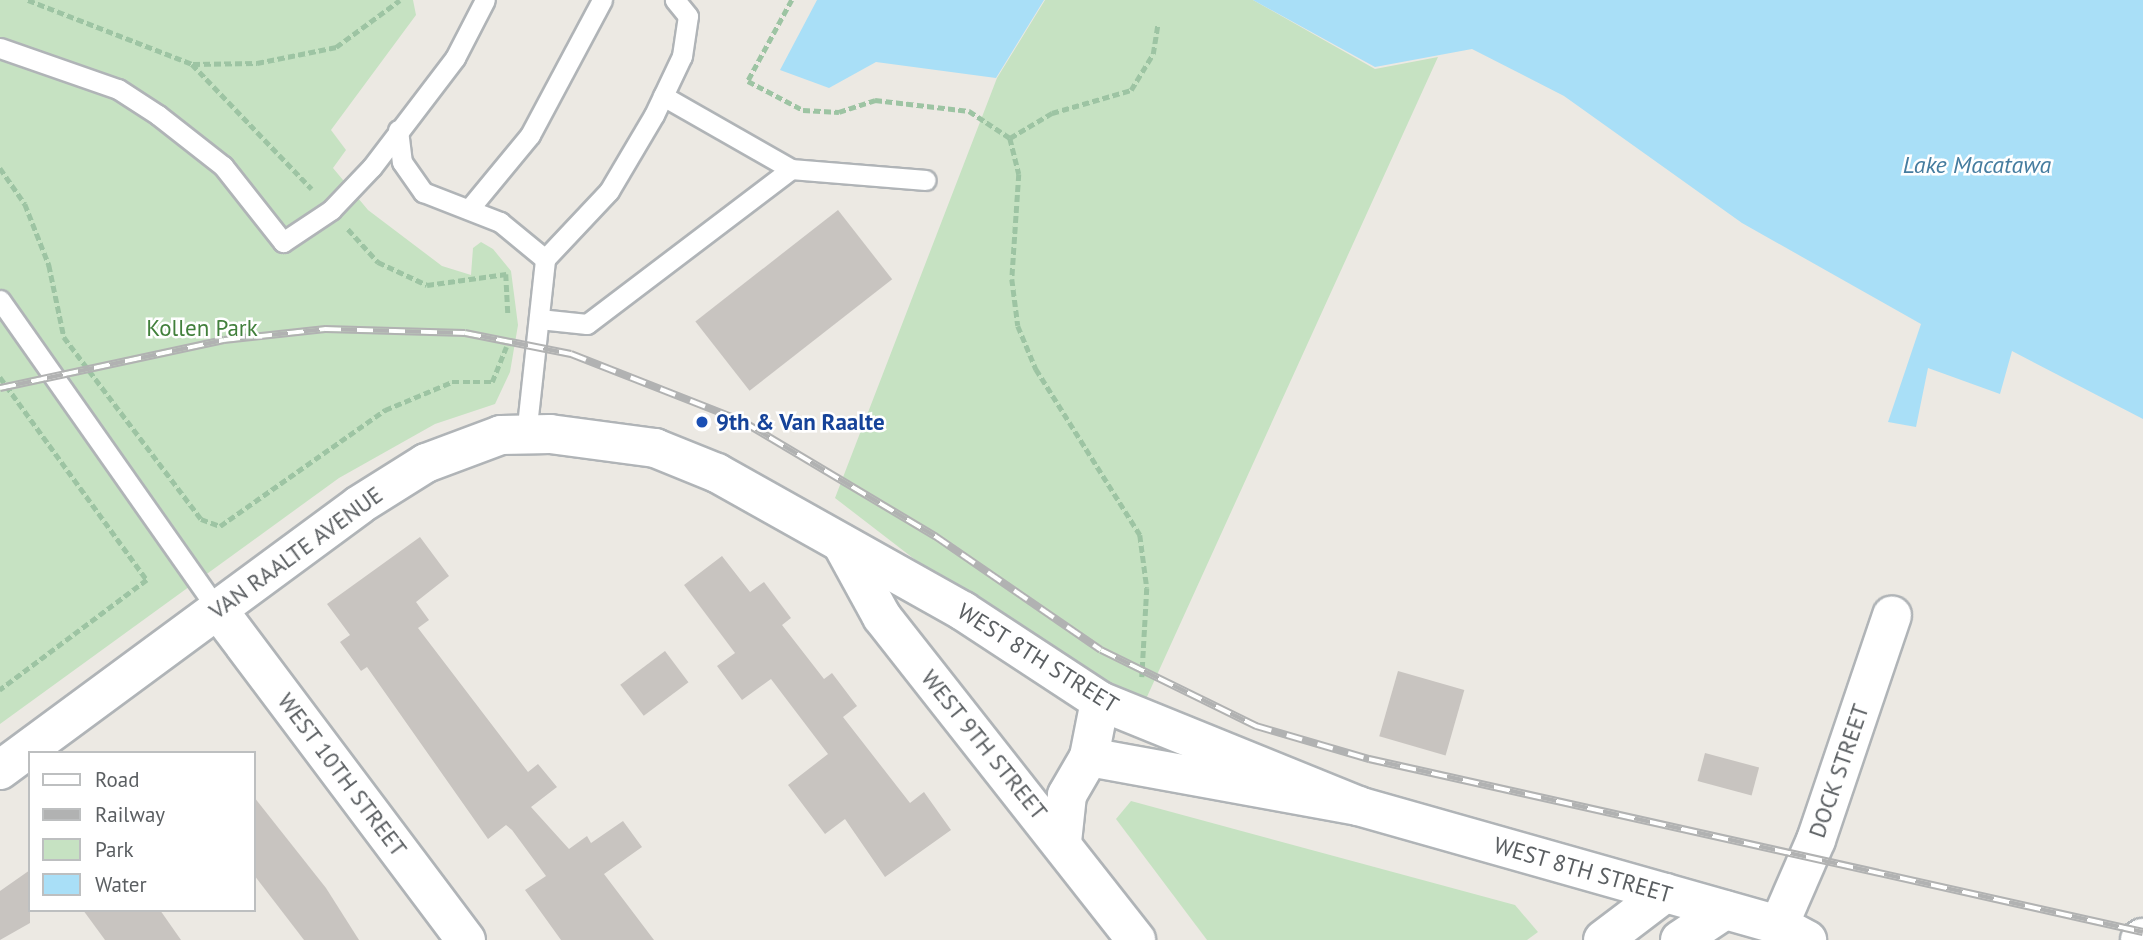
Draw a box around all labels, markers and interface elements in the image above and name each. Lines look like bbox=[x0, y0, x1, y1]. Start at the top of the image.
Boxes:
water label: Lake Macatawa bbox=[1903, 151, 2051, 179]
park label: Kollen Park bbox=[146, 314, 258, 342]
place label: 9th & Van Raalte bbox=[716, 408, 885, 436]
marker: 9th & Van Raalte bbox=[694, 414, 710, 430]
street label: VAN RAALTE AVENUE bbox=[204, 481, 388, 625]
street label: WEST 8TH STREET bbox=[952, 597, 1124, 719]
street label: WEST 9TH STREET bbox=[915, 664, 1053, 826]
street label: WEST 10TH STREET bbox=[271, 688, 413, 862]
street label: DOCK STREET bbox=[1803, 700, 1875, 842]
legend bbox=[28, 751, 256, 912]
text: Road bbox=[95, 766, 139, 793]
text: Railway bbox=[95, 801, 165, 828]
street label: WEST 8TH STREET bbox=[1490, 831, 1676, 909]
text: Park bbox=[95, 836, 134, 863]
text: Water bbox=[95, 871, 147, 898]

